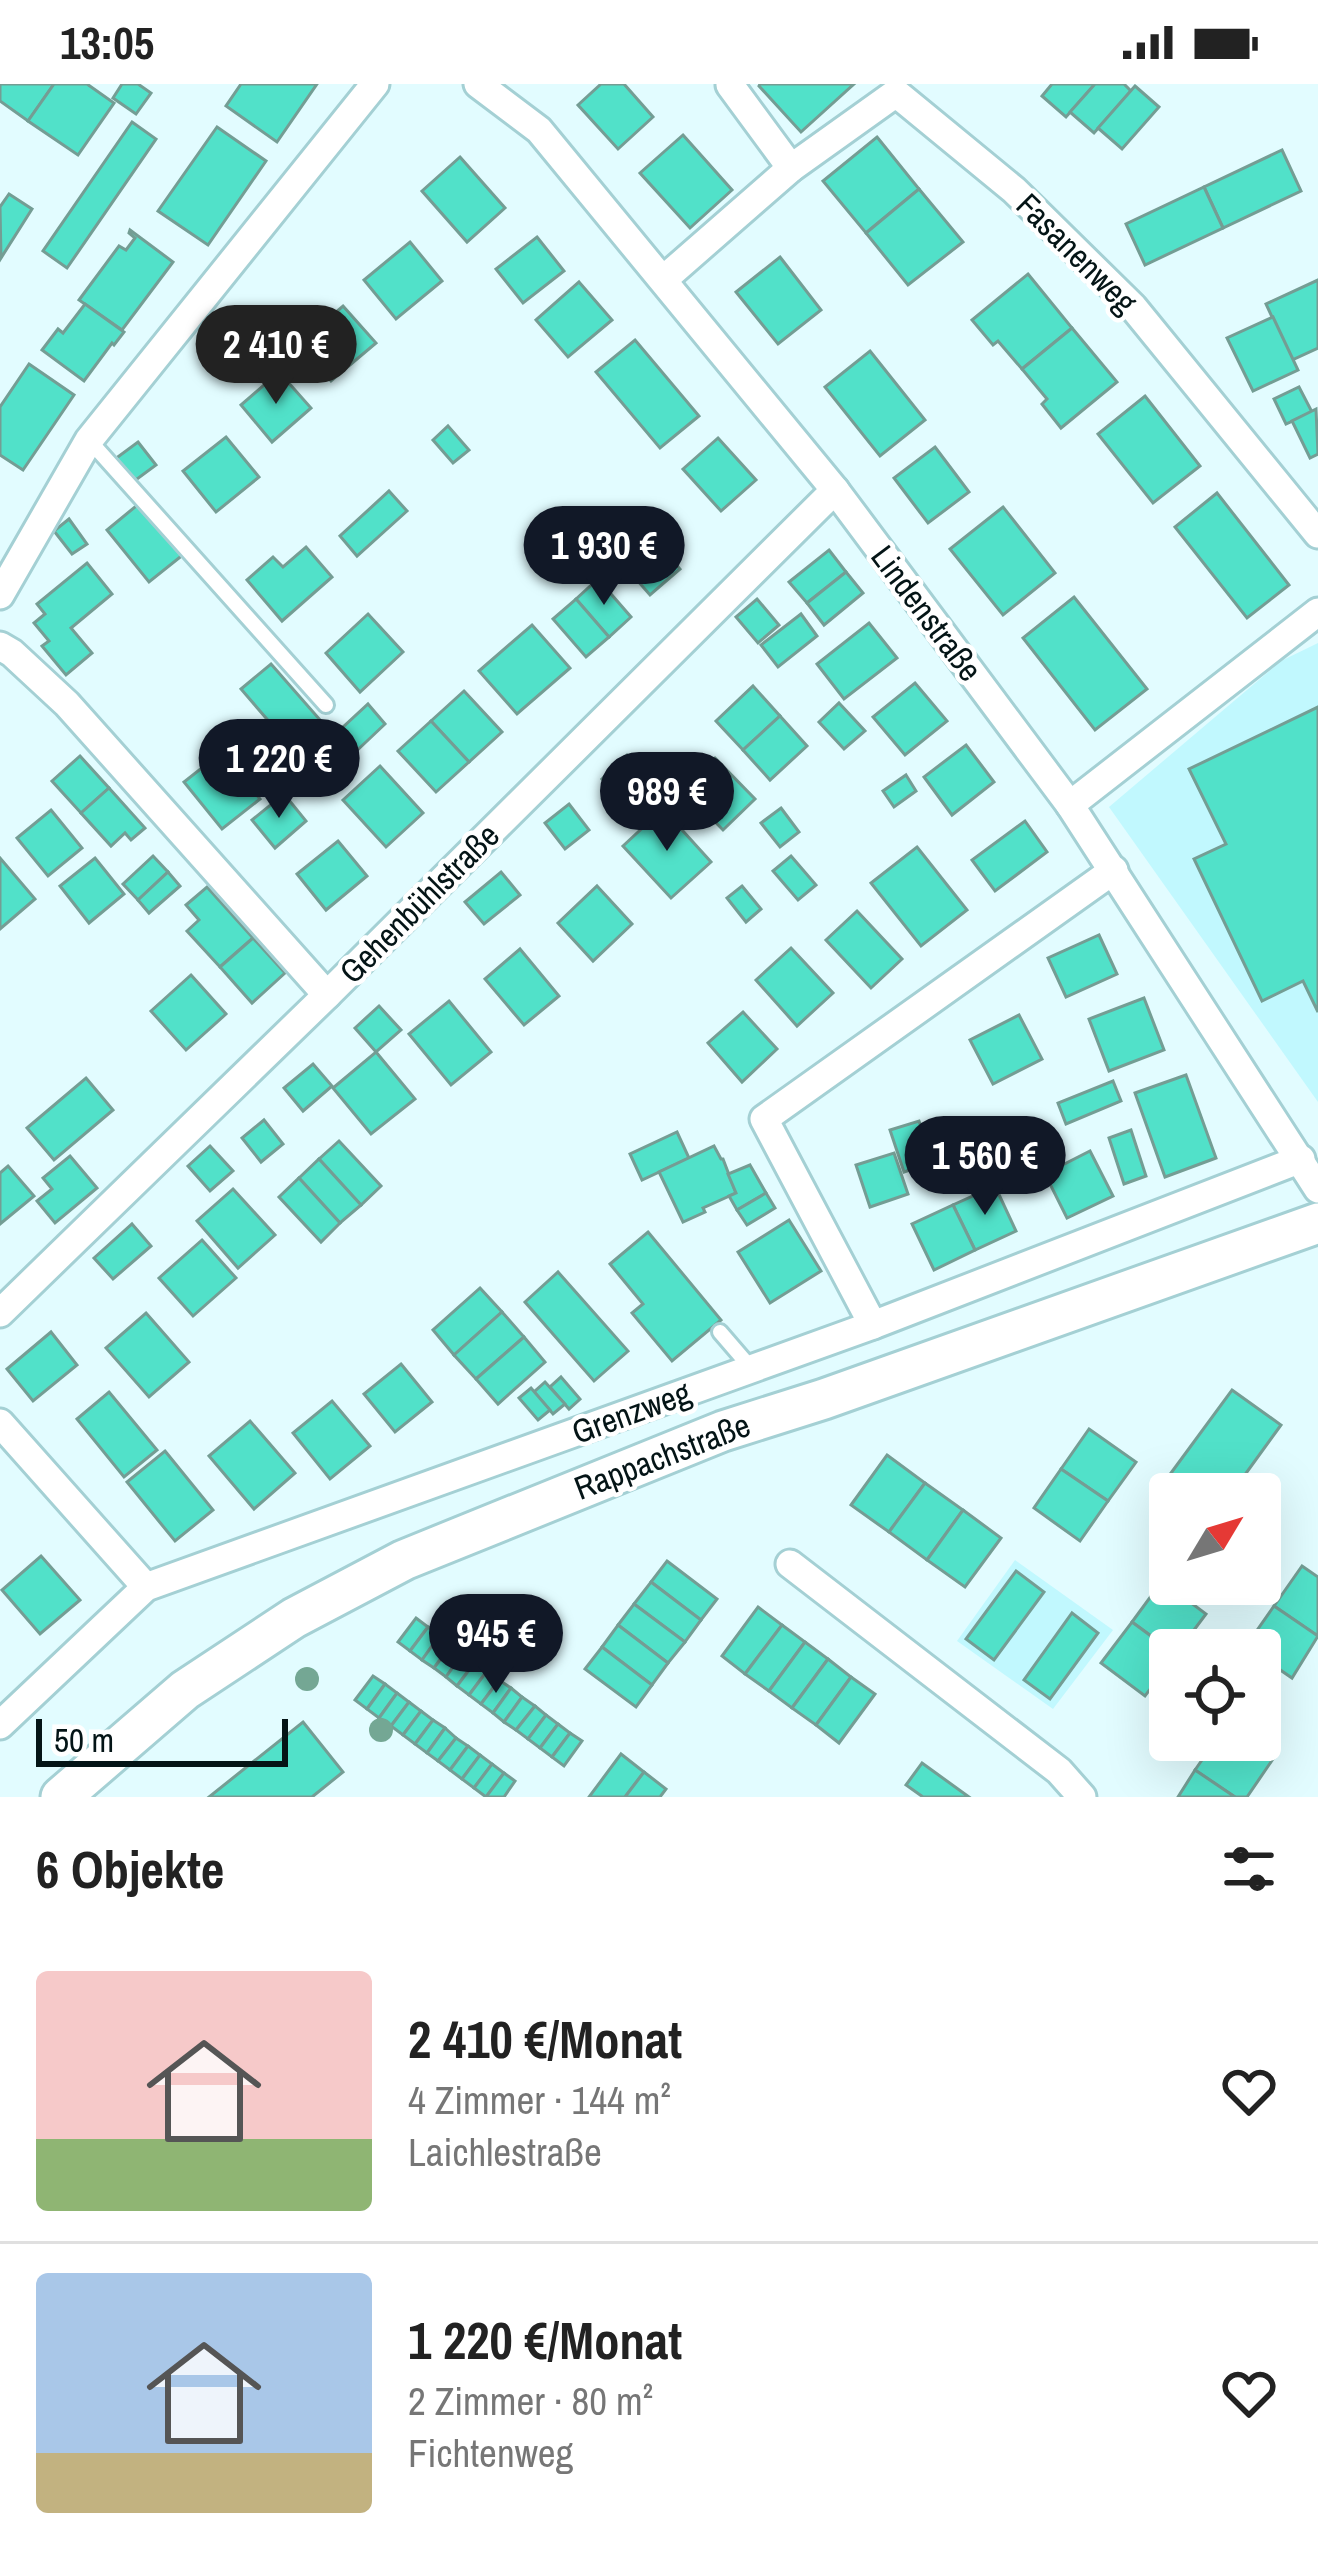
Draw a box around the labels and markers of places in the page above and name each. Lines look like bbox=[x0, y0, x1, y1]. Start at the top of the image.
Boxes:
pin: 2 410 € bbox=[165, 305, 387, 407]
pin: 1 930 € bbox=[493, 506, 715, 608]
pin: 1 220 € bbox=[168, 719, 390, 821]
pin: 989 € bbox=[583, 752, 751, 854]
pin: 1 560 € bbox=[874, 1116, 1096, 1218]
pin: 945 € bbox=[412, 1594, 580, 1696]

